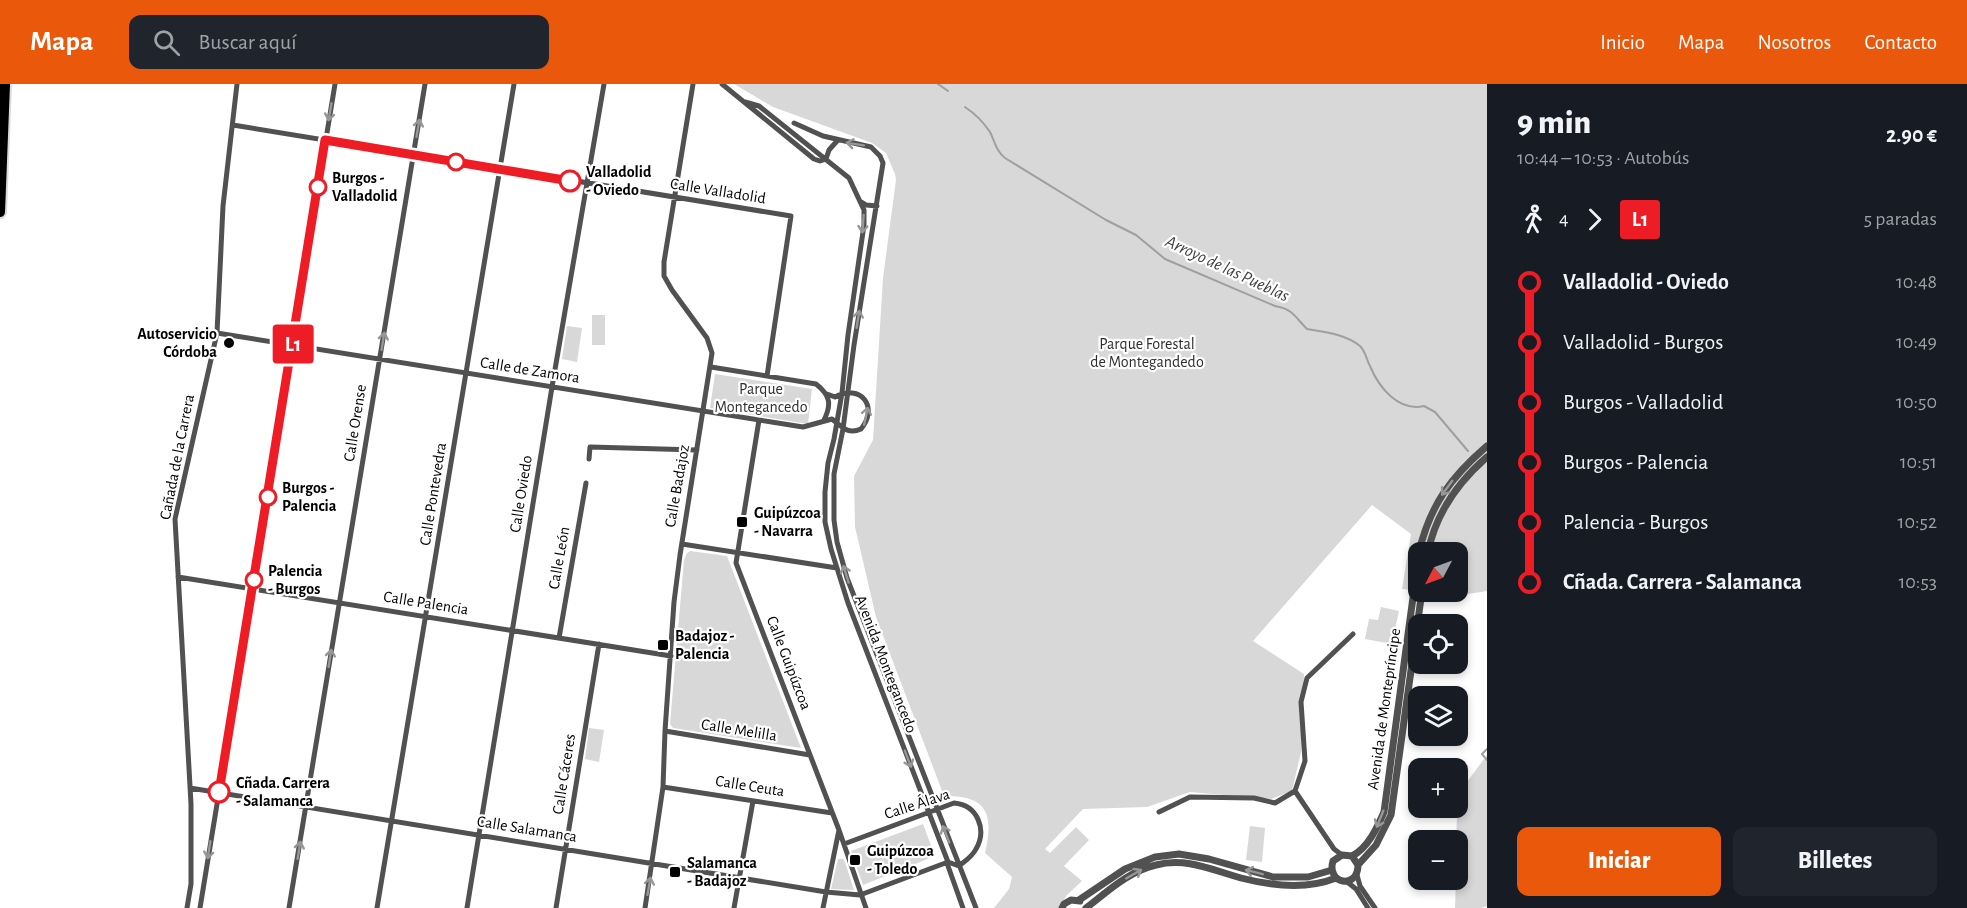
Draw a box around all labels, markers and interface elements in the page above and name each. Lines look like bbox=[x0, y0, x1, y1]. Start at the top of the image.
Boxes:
search box bbox=[129, 15, 549, 69]
icon: search bbox=[150, 26, 183, 59]
text: Mapa bbox=[30, 28, 93, 56]
text: Buscar aquí bbox=[198, 31, 297, 53]
text: Inicio bbox=[1600, 32, 1645, 53]
text: Mapa bbox=[1678, 32, 1725, 53]
text: Nosotros bbox=[1758, 32, 1831, 53]
text: Contacto bbox=[1864, 32, 1937, 53]
one-way arrow bbox=[324, 102, 335, 122]
text: 9 min bbox=[1517, 107, 1591, 140]
one-way arrow bbox=[412, 119, 423, 138]
text: 2.90 € bbox=[1886, 124, 1937, 146]
one-way arrow bbox=[846, 138, 866, 149]
text: 10:44 – 10:53 · Autobús bbox=[1517, 148, 1689, 168]
unlabelled marker bbox=[447, 153, 465, 171]
place label: Valladolid - Oviedo bbox=[586, 164, 652, 198]
place label: Burgos - Valladolid bbox=[332, 170, 398, 204]
marker: Valladolid - Oviedo bbox=[559, 170, 581, 192]
street label: Calle Valladolid bbox=[669, 176, 767, 206]
marker: Burgos - Valladolid bbox=[309, 178, 327, 196]
icon: walk bbox=[1517, 203, 1550, 236]
icon: forward bbox=[1578, 203, 1611, 236]
text: 4 bbox=[1559, 209, 1569, 229]
text: L1 bbox=[1632, 209, 1648, 230]
text: 5 paradas bbox=[1864, 209, 1937, 229]
one-way arrow bbox=[857, 214, 868, 234]
water label: Arroyo de las Pueblas bbox=[1162, 232, 1292, 306]
text: Valladolid - Oviedo bbox=[1563, 271, 1729, 293]
text: 10:48 bbox=[1896, 272, 1937, 292]
one-way arrow bbox=[853, 310, 864, 330]
line badge: L1 bbox=[266, 324, 320, 364]
place label: Autoservicio Córdoba bbox=[137, 326, 217, 360]
text: Valladolid - Burgos bbox=[1563, 331, 1723, 353]
one-way arrow bbox=[377, 332, 388, 352]
text: 10:49 bbox=[1896, 332, 1937, 352]
text: L1 bbox=[285, 334, 301, 355]
marker: Autoservicio Córdoba bbox=[222, 336, 236, 350]
park label: Parque Forestal de Montegandedo bbox=[1090, 336, 1204, 370]
street label: Calle de Zamora bbox=[479, 354, 581, 386]
park label: Parque Montegancedo bbox=[714, 381, 808, 415]
street label: Calle Orense bbox=[341, 383, 369, 463]
text: Burgos - Valladolid bbox=[1563, 391, 1723, 413]
text: 10:50 bbox=[1896, 392, 1937, 412]
street label: Cañada de la Carrera bbox=[157, 393, 197, 521]
one-way arrow bbox=[861, 407, 872, 426]
street label: Calle Pontevedra bbox=[417, 441, 449, 547]
street label: Calle Badajoz bbox=[662, 443, 693, 529]
text: Burgos - Palencia bbox=[1563, 451, 1709, 473]
text: 10:51 bbox=[1900, 452, 1937, 472]
street label: Calle Oviedo bbox=[507, 454, 535, 534]
place label: Burgos - Palencia bbox=[282, 480, 337, 514]
one-way arrow bbox=[1440, 480, 1453, 496]
marker: Burgos - Palencia bbox=[259, 488, 277, 506]
place label: Guipúzcoa - Navarra bbox=[754, 505, 821, 539]
text: Palencia - Burgos bbox=[1563, 511, 1709, 533]
text: 10:52 bbox=[1898, 512, 1937, 532]
marker: Guipúzcoa - Navarra bbox=[735, 515, 749, 529]
street label: Calle León bbox=[546, 525, 572, 591]
north arrow bbox=[1408, 542, 1468, 602]
map controls bbox=[1408, 542, 1468, 890]
place label: Palencia - Burgos bbox=[268, 563, 323, 597]
one-way arrow bbox=[840, 565, 851, 584]
marker: Palencia - Burgos bbox=[245, 571, 263, 589]
text: Cñada. Carrera - Salamanca bbox=[1563, 571, 1802, 593]
text: 10:53 bbox=[1898, 572, 1937, 592]
street label: Calle Palencia bbox=[382, 588, 470, 618]
street label: Avenida Montegancedo bbox=[852, 593, 920, 735]
street label: Calle Guipúzcoa bbox=[764, 614, 814, 712]
button: locate bbox=[1408, 614, 1468, 674]
street label: Avenida de Montepríncipe bbox=[1365, 627, 1403, 791]
place label: Badajoz - Palencia bbox=[675, 628, 735, 662]
marker: Badajoz - Palencia bbox=[656, 638, 670, 652]
one-way arrow bbox=[325, 648, 336, 668]
button: layers bbox=[1408, 686, 1468, 746]
street label: Calle Melilla bbox=[700, 716, 778, 744]
street label: Calle Cáceres bbox=[550, 733, 578, 815]
one-way arrow bbox=[903, 749, 914, 767]
button: + bbox=[1408, 758, 1468, 818]
street label: Calle Ceuta bbox=[714, 773, 786, 799]
place label: Cñada. Carrera - Salamanca bbox=[236, 775, 330, 809]
marker: Cñada. Carrera - Salamanca bbox=[208, 781, 230, 803]
street label: Calle Álava bbox=[882, 784, 952, 822]
one-way arrow bbox=[1374, 809, 1385, 827]
street label: Calle Salamanca bbox=[476, 813, 578, 845]
one-way arrow bbox=[940, 825, 951, 844]
button: Iniciar bbox=[1517, 827, 1721, 896]
button: Billetes bbox=[1733, 827, 1937, 896]
button: − bbox=[1408, 830, 1468, 890]
one-way arrow bbox=[204, 840, 215, 859]
one-way arrow bbox=[293, 841, 304, 861]
place label: Guipúzcoa - Toledo bbox=[867, 843, 934, 877]
marker: Guipúzcoa - Toledo bbox=[848, 853, 862, 867]
place label: Salamanca - Badajoz bbox=[687, 855, 757, 890]
marker: Salamanca - Badajoz bbox=[668, 865, 682, 879]
one-way arrow bbox=[1245, 866, 1264, 878]
one-way arrow bbox=[1125, 868, 1142, 880]
one-way arrow bbox=[644, 876, 655, 896]

